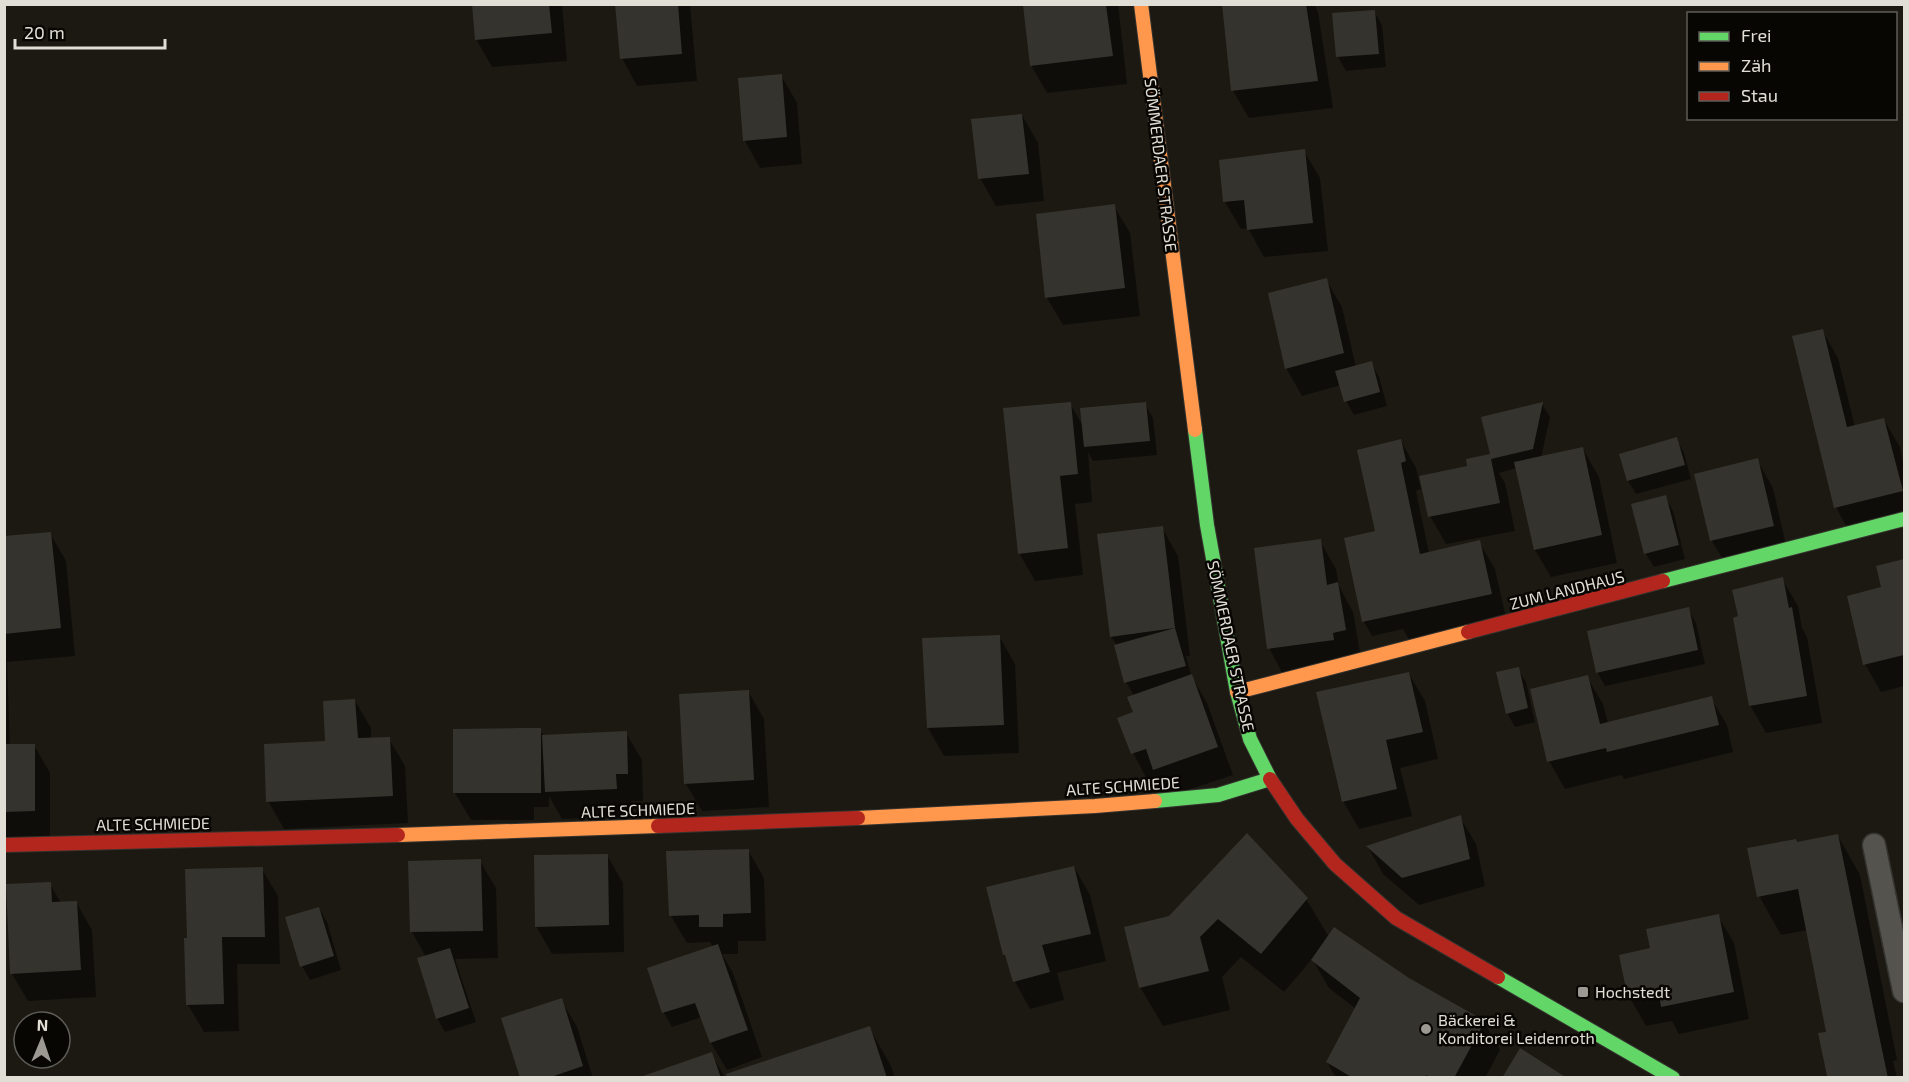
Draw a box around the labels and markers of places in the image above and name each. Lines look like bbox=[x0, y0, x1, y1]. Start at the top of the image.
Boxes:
place label: Hochstedt bbox=[1595, 982, 1670, 1001]
marker: Hochstedt bbox=[1576, 985, 1590, 999]
place label: Bäckerei & Konditorei Leidenroth bbox=[1438, 1010, 1595, 1047]
marker: Bäckerei & Konditorei Leidenroth bbox=[1419, 1022, 1433, 1036]

